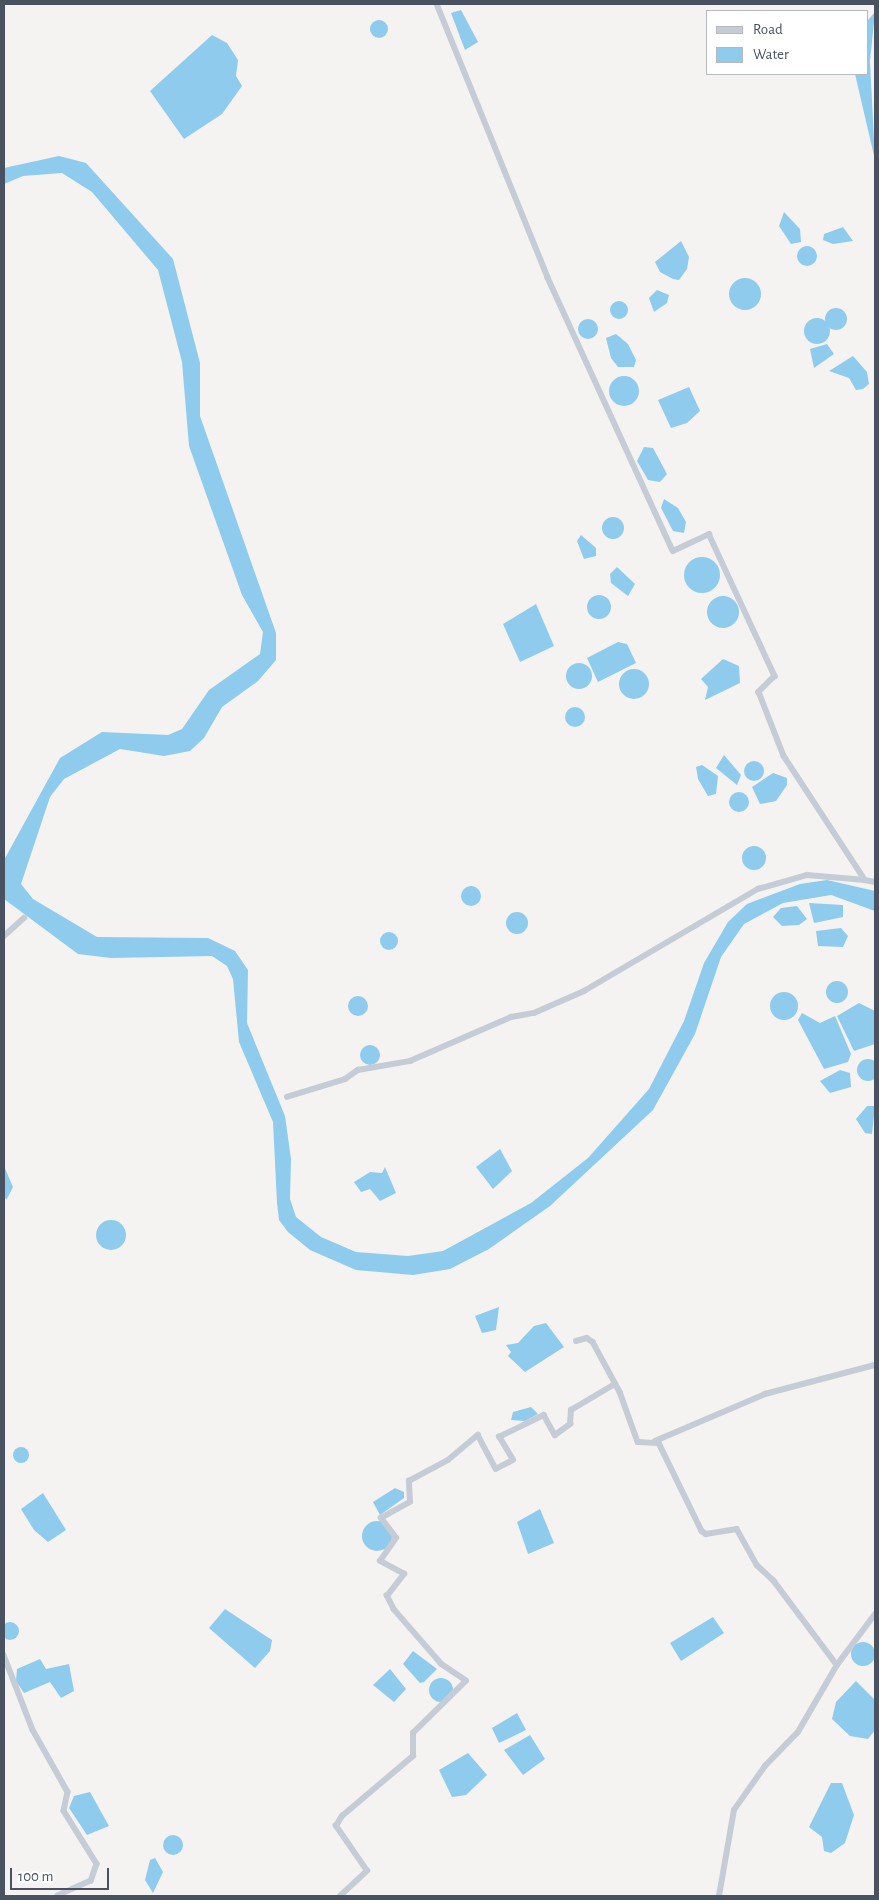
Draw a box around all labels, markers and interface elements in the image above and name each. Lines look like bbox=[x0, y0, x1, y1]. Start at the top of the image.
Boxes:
legend bbox=[706, 10, 869, 75]
text: Road bbox=[753, 22, 783, 37]
text: Water bbox=[753, 47, 789, 62]
scale bar bbox=[12, 1858, 111, 1890]
text: 100 m bbox=[18, 1869, 53, 1884]

